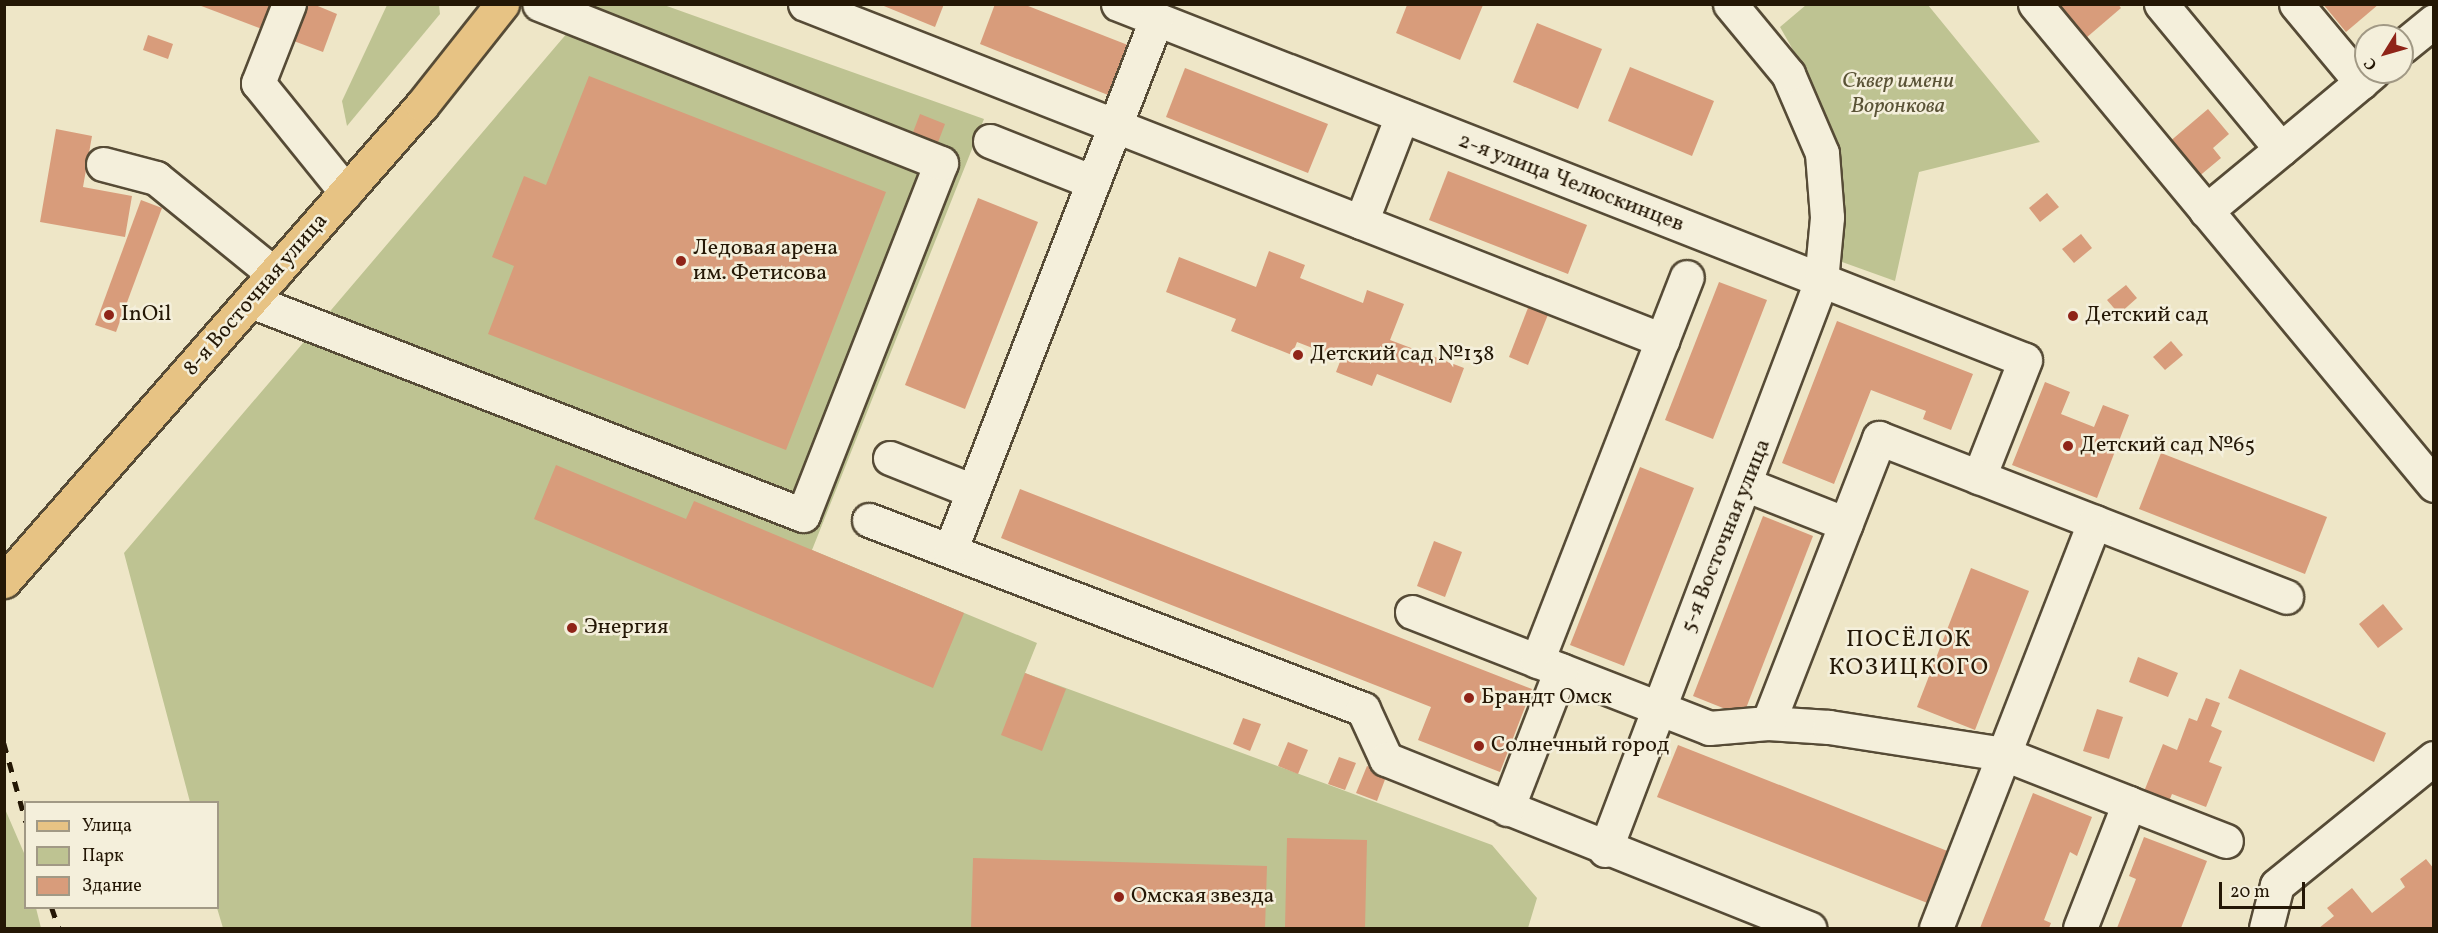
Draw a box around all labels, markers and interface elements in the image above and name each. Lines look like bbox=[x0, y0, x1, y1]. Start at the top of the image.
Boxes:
north arrow bbox=[2354, 24, 2414, 84]
text: С bbox=[2359, 53, 2383, 74]
park label: Сквер имени Воронкова bbox=[1842, 68, 1954, 119]
street label: 2-я улица Челюскинцев bbox=[1454, 128, 1688, 238]
street label: 8-я Восточная улица bbox=[178, 208, 334, 382]
place label: Ледовая арена им. Фетисова bbox=[693, 235, 838, 286]
marker: Ледовая арена им. Фетисова bbox=[674, 254, 688, 268]
place label: InOil bbox=[121, 302, 171, 328]
place label: Детский сад bbox=[2085, 303, 2208, 329]
marker: InOil bbox=[102, 308, 116, 322]
marker: Детский сад bbox=[2066, 309, 2080, 323]
place label: Детский сад №138 bbox=[1310, 342, 1494, 368]
marker: Детский сад №138 bbox=[1291, 348, 1305, 362]
place label: Детский сад №65 bbox=[2080, 433, 2255, 459]
street label: 5-я Восточная улица bbox=[1675, 435, 1777, 637]
marker: Детский сад №65 bbox=[2061, 439, 2075, 453]
place label: Энергия bbox=[584, 615, 668, 641]
marker: Энергия bbox=[565, 621, 579, 635]
district label: ПОСЁЛОК КОЗИЦКОГО bbox=[1828, 627, 1990, 683]
place label: Брандт Омск bbox=[1481, 685, 1612, 711]
marker: Брандт Омск bbox=[1462, 691, 1476, 705]
place label: Солнечный город bbox=[1491, 733, 1669, 759]
marker: Солнечный город bbox=[1472, 739, 1486, 753]
legend bbox=[24, 801, 219, 909]
text: Улица bbox=[82, 814, 132, 839]
text: Парк bbox=[82, 844, 124, 869]
scale bar bbox=[2222, 870, 2308, 908]
text: Здание bbox=[82, 874, 142, 899]
text: 20 m bbox=[2230, 880, 2270, 905]
place label: Омская звезда bbox=[1131, 884, 1275, 910]
marker: Омская звезда bbox=[1112, 890, 1126, 904]

